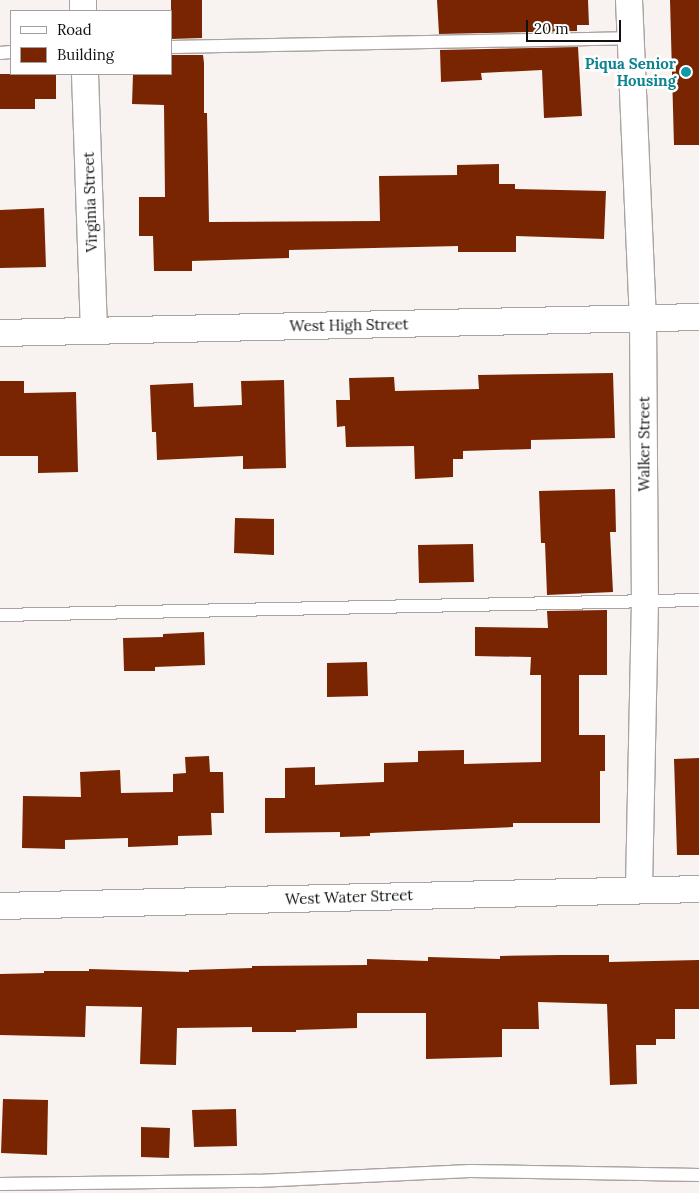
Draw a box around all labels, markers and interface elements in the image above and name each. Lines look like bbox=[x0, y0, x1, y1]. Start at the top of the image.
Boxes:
legend bbox=[10, 10, 172, 75]
scale bar bbox=[529, 10, 624, 42]
text: 20 m bbox=[534, 19, 569, 38]
text: Road bbox=[57, 20, 92, 39]
text: Building bbox=[57, 45, 114, 64]
place label: Piqua Senior Housing bbox=[585, 54, 676, 89]
marker: Piqua Senior Housing bbox=[680, 66, 692, 78]
street label: Virginia Street bbox=[79, 151, 101, 253]
street label: West High Street bbox=[289, 315, 409, 335]
street label: Walker Street bbox=[635, 396, 653, 492]
street label: West Water Street bbox=[285, 886, 413, 908]

